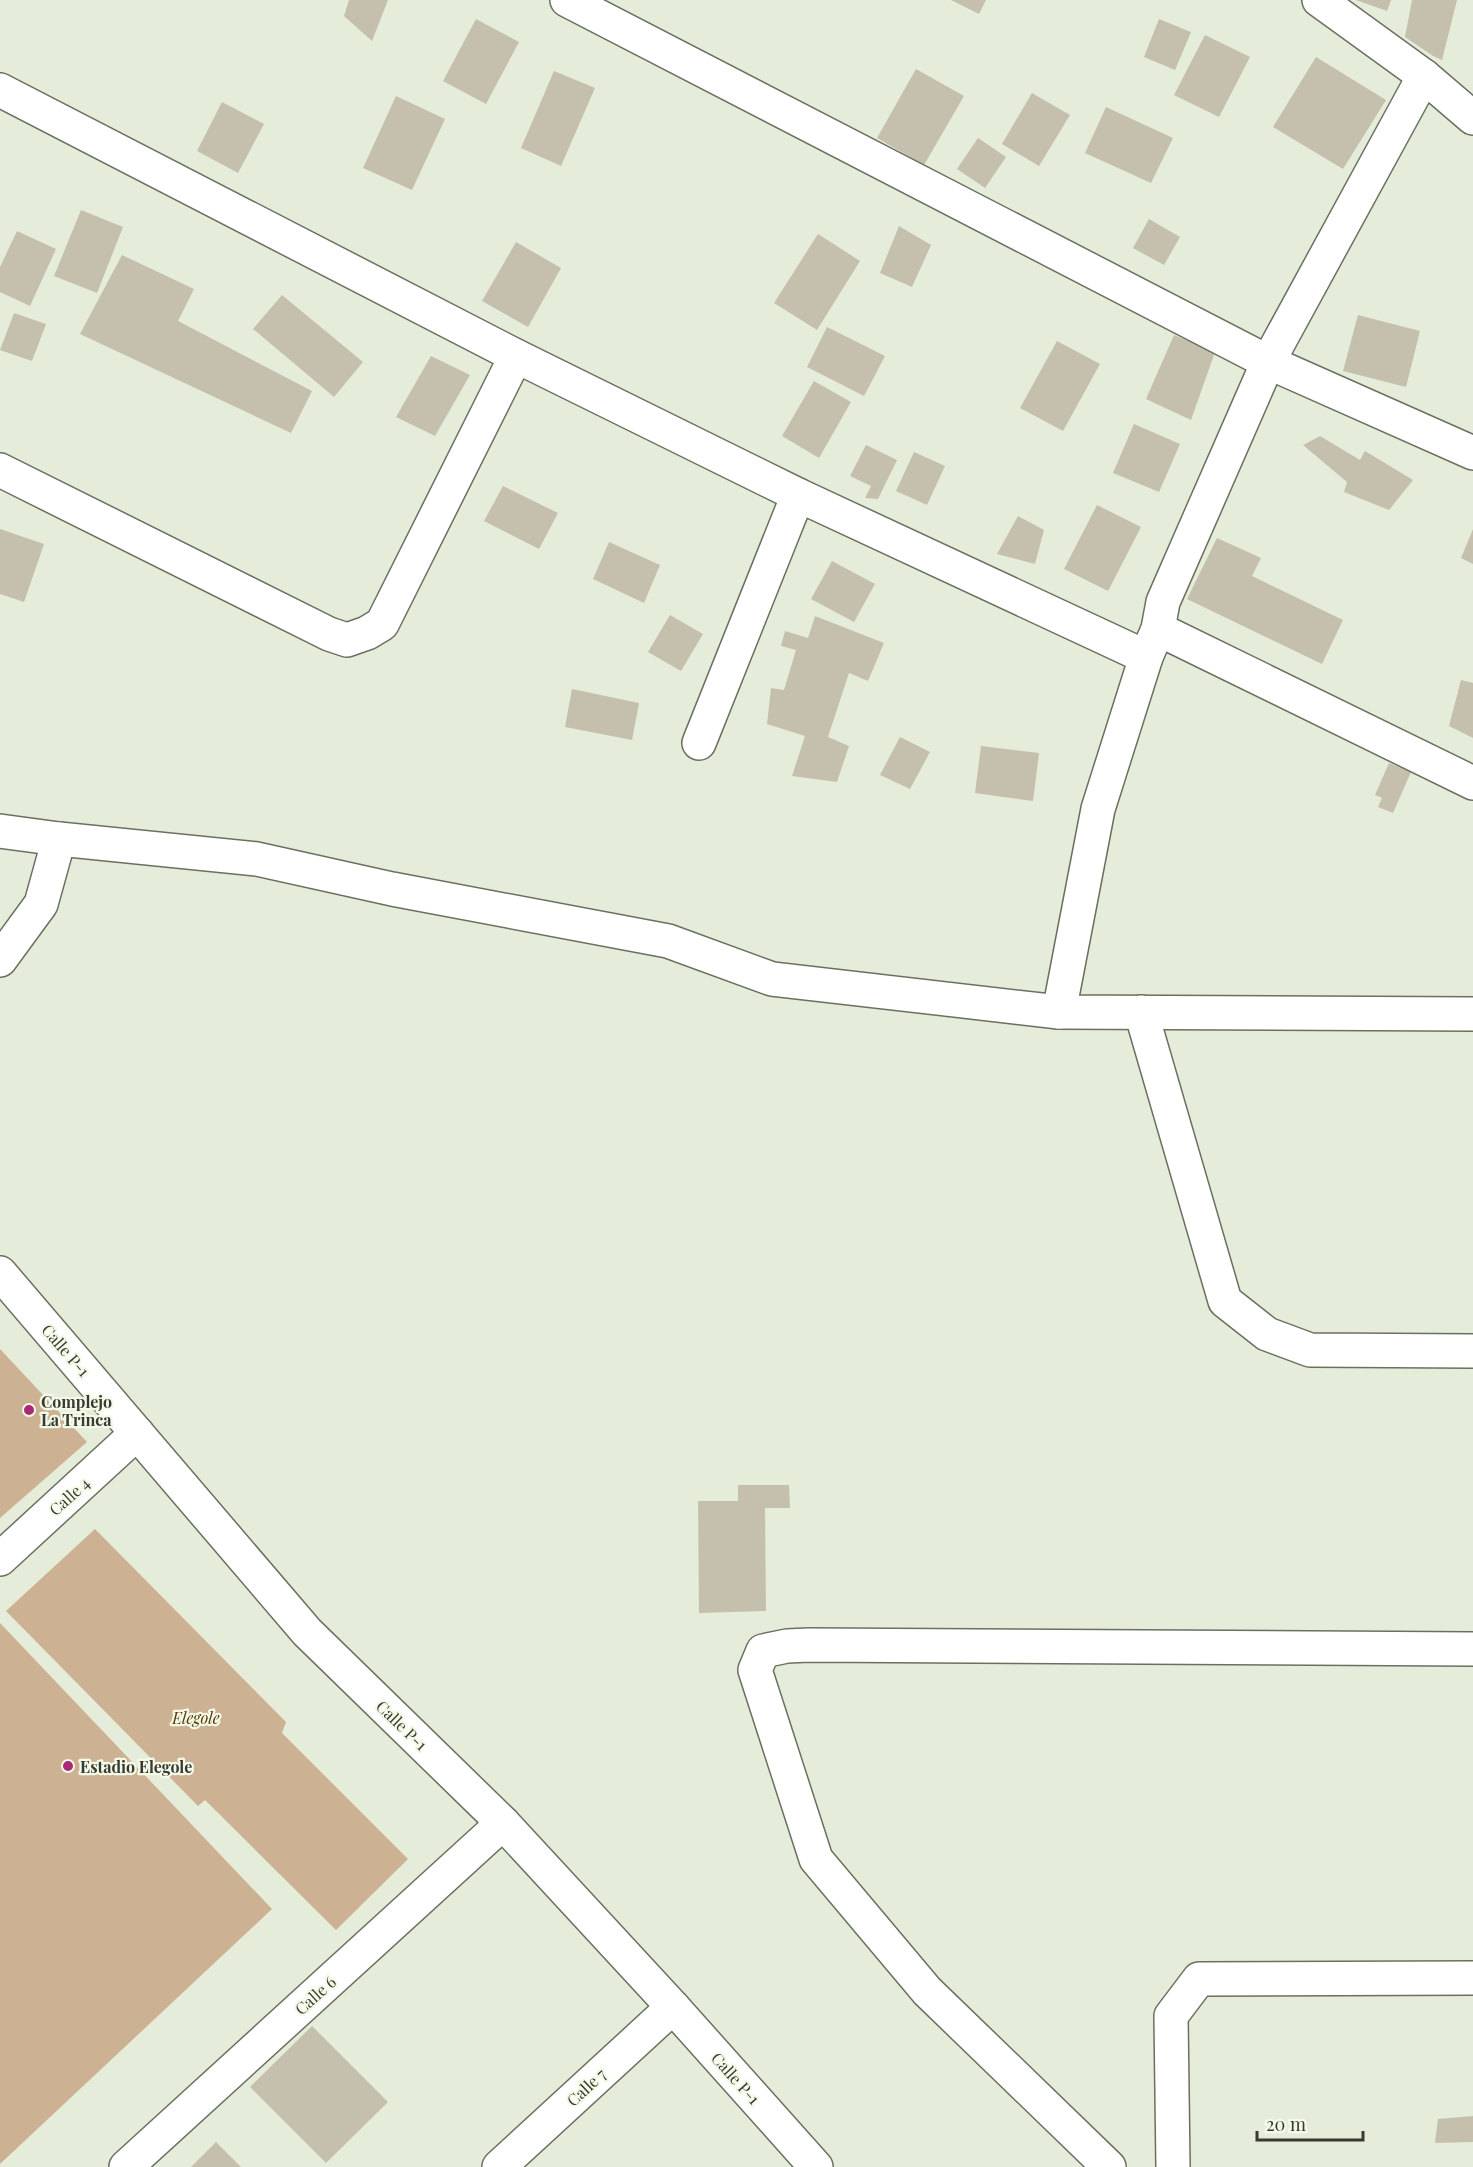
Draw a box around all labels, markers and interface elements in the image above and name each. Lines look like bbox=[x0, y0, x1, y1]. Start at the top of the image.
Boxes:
street label: Calle P-1 bbox=[37, 1319, 95, 1381]
place label: Complejo La Trinca bbox=[41, 1391, 112, 1430]
marker: Complejo La Trinca bbox=[22, 1403, 36, 1417]
street label: Calle 4 bbox=[44, 1472, 94, 1520]
street label: Calle P-1 bbox=[372, 1696, 432, 1754]
park label: Elegole bbox=[171, 1707, 220, 1728]
place label: Estadio Elegole bbox=[80, 1756, 192, 1777]
marker: Estadio Elegole bbox=[61, 1759, 75, 1773]
street label: Calle 6 bbox=[290, 1971, 340, 2019]
street label: Calle P-1 bbox=[707, 2048, 765, 2109]
street label: Calle 7 bbox=[562, 2063, 611, 2111]
scale bar bbox=[1257, 2104, 1364, 2142]
text: 20 m bbox=[1266, 2112, 1306, 2136]

